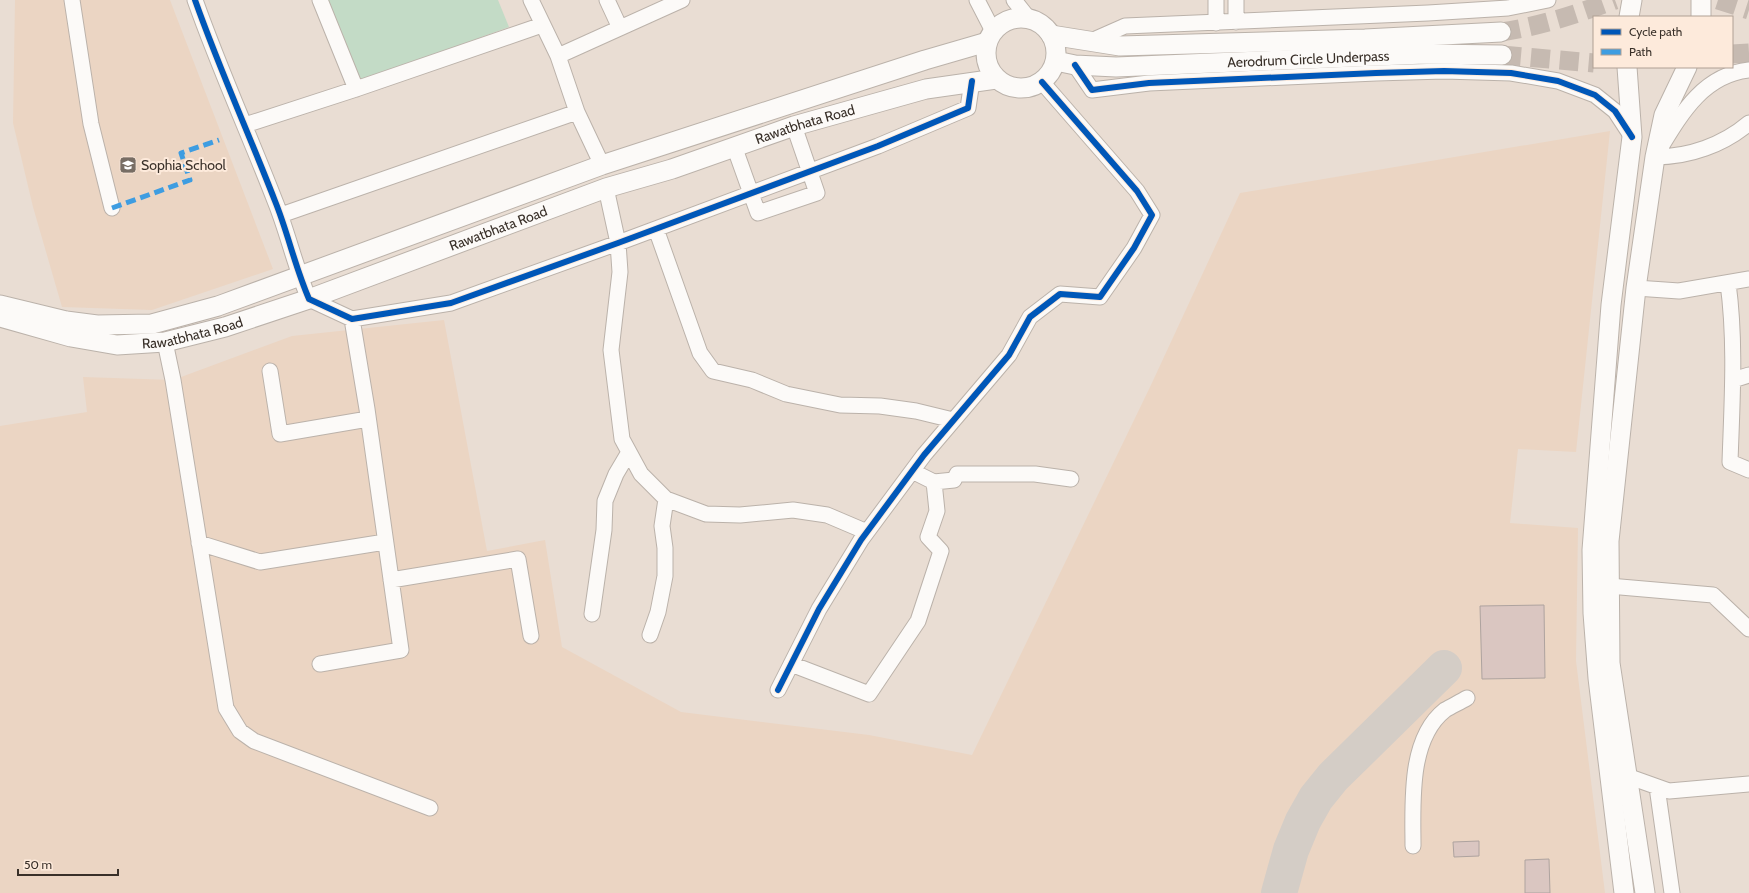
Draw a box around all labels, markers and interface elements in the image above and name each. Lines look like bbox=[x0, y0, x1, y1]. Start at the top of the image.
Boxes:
legend bbox=[1593, 16, 1733, 68]
text: Cycle path bbox=[1629, 24, 1682, 39]
text: Path bbox=[1629, 44, 1652, 59]
street label: Aerodrum Circle Underpass bbox=[1227, 46, 1390, 71]
street label: Rawatbhata Road bbox=[753, 100, 857, 148]
school or university icon: Sophia School bbox=[118, 155, 138, 175]
place label: Sophia School bbox=[141, 156, 227, 174]
street label: Rawatbhata Road bbox=[447, 202, 550, 255]
street label: Rawatbhata Road bbox=[141, 313, 245, 352]
scale bar bbox=[18, 851, 118, 877]
text: 50 m bbox=[24, 857, 52, 872]

